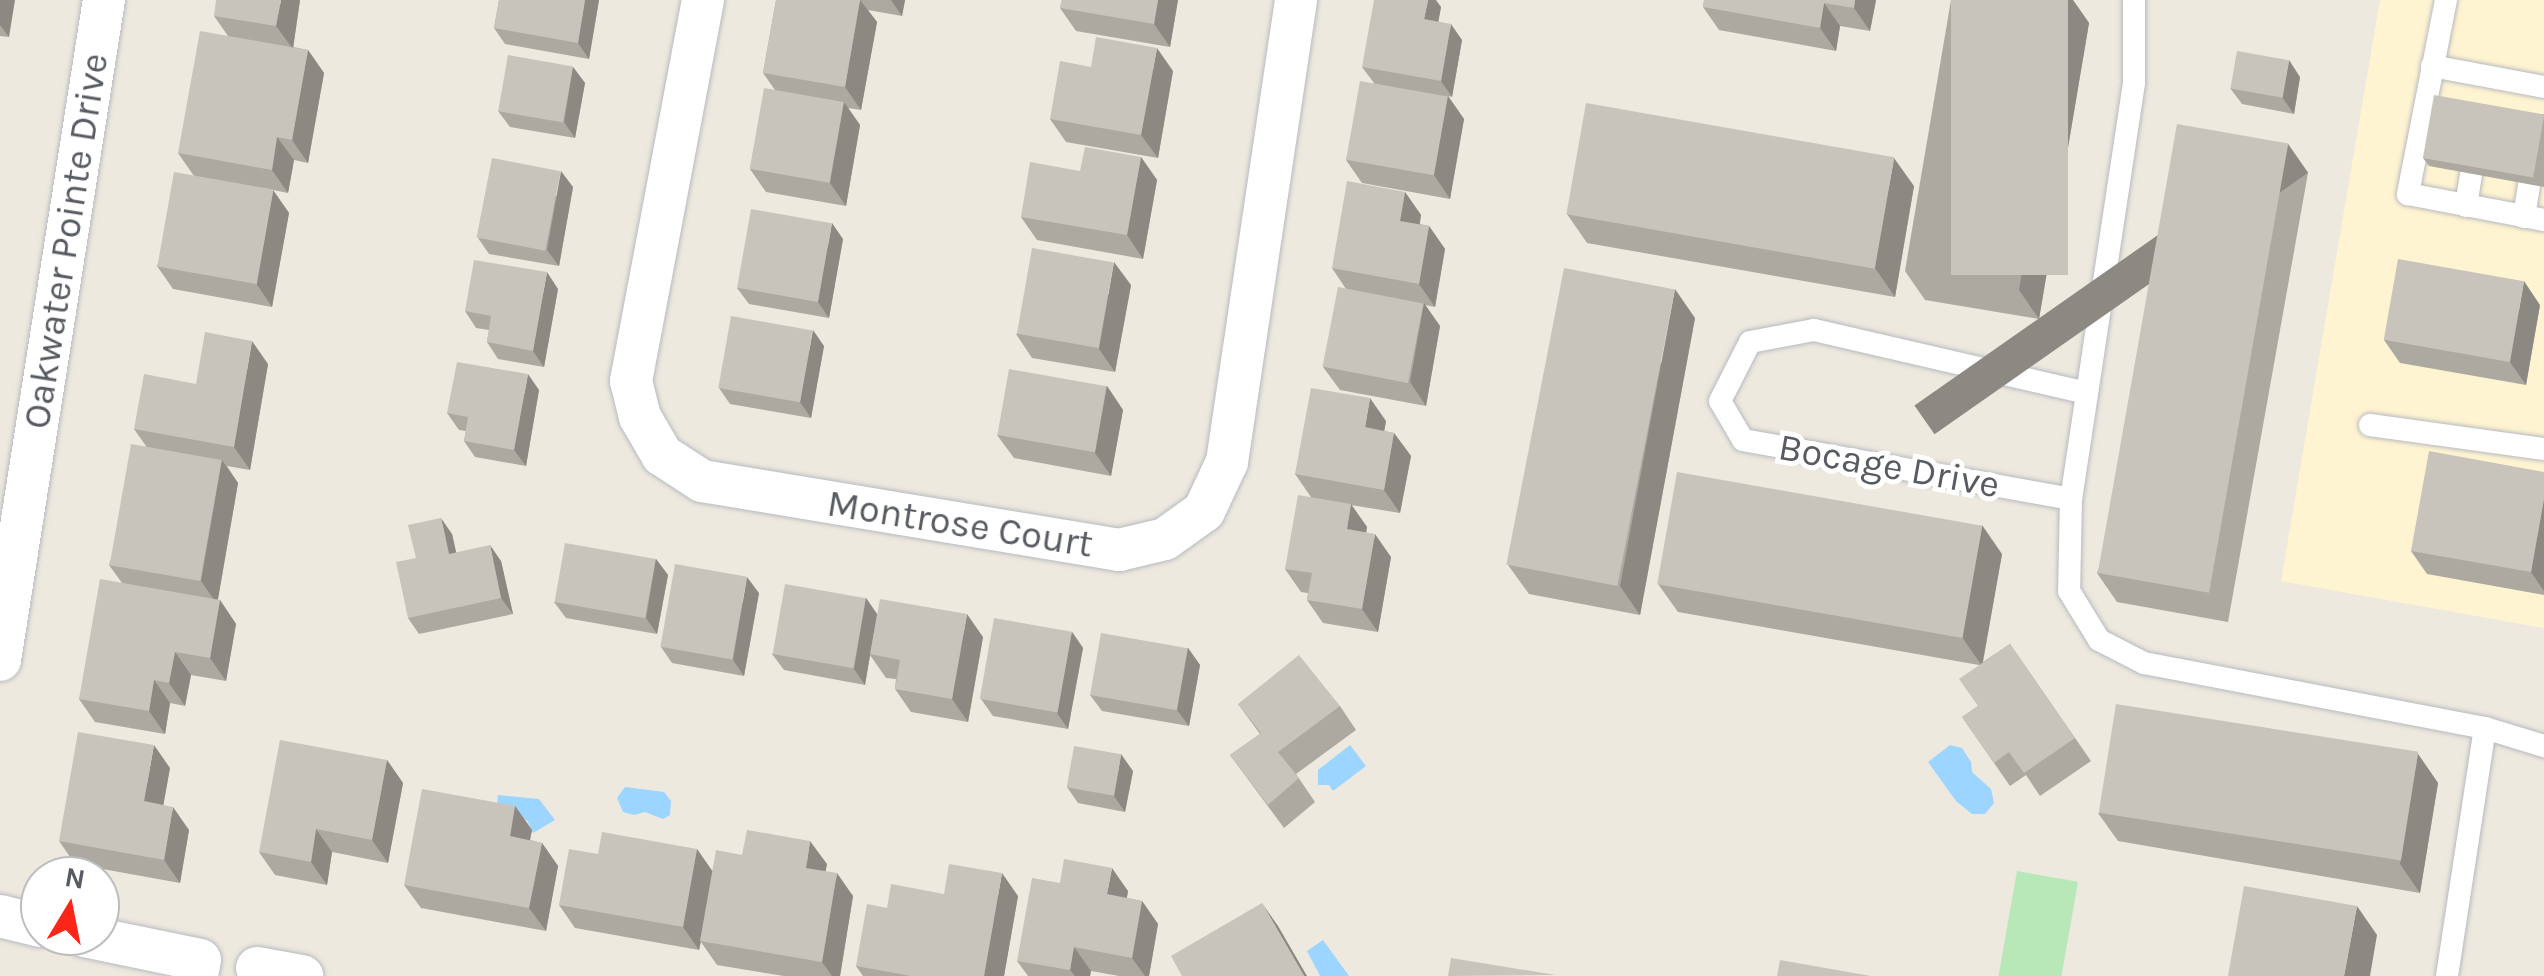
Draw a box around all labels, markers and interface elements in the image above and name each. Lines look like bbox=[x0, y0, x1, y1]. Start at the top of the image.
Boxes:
street label: Oakwater Pointe Drive bbox=[14, 50, 118, 432]
street label: Bocage Drive bbox=[1775, 424, 2003, 508]
street label: Montrose Court bbox=[824, 480, 1096, 568]
north arrow bbox=[20, 856, 120, 956]
text: N bbox=[62, 860, 88, 896]

